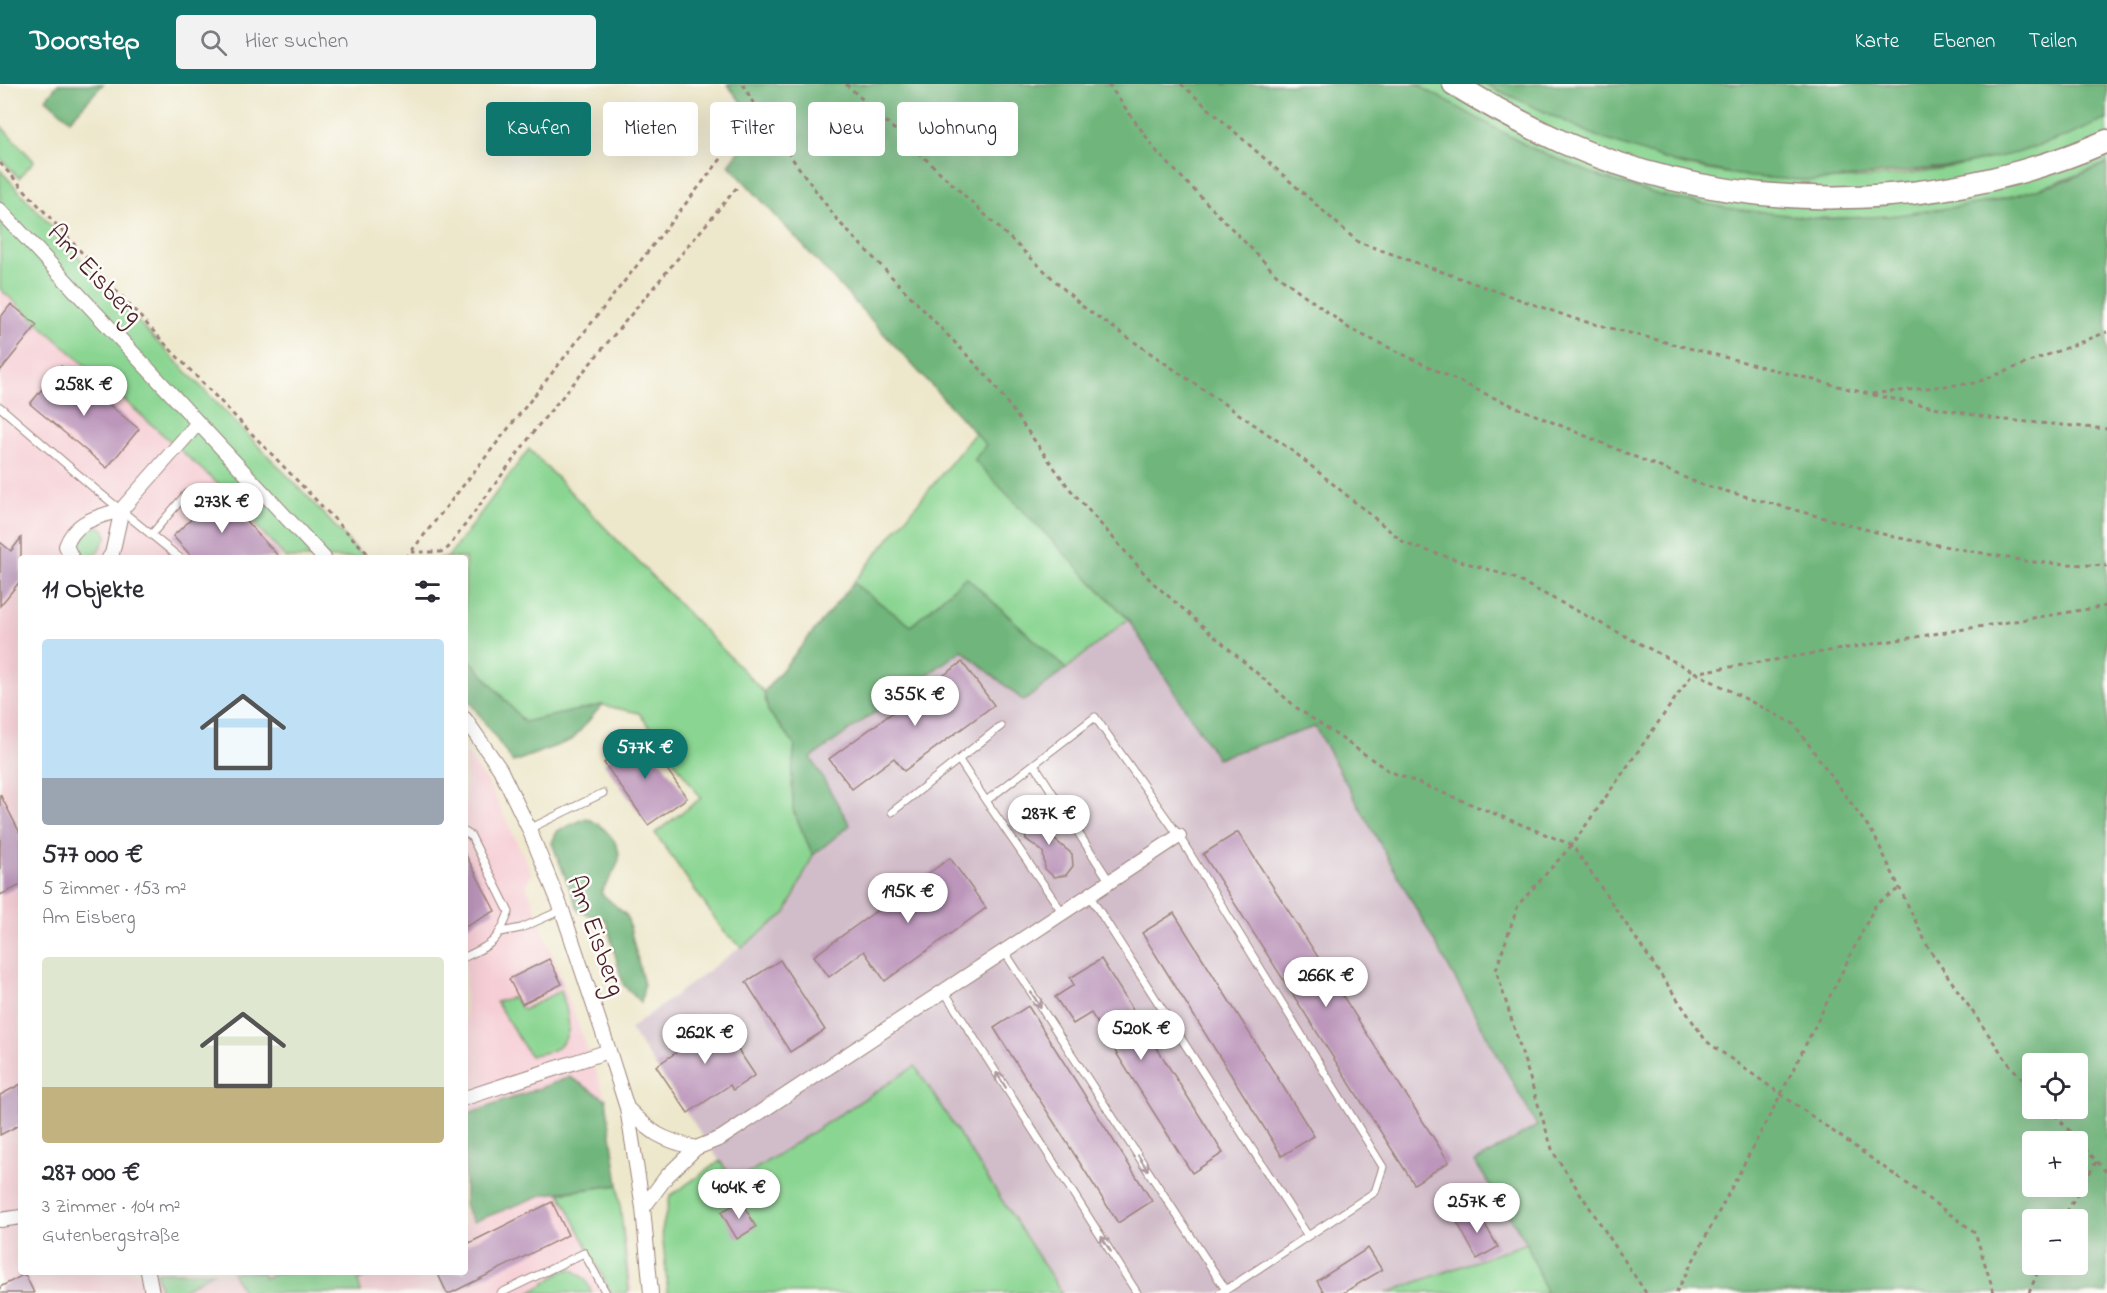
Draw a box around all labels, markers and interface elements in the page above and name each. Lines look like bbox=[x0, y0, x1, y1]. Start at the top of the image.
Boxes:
search box bbox=[176, 15, 596, 69]
text: Doorstep bbox=[30, 22, 140, 63]
icon: search bbox=[197, 26, 230, 59]
text: Hier suchen bbox=[245, 26, 348, 58]
text: Karte bbox=[1855, 27, 1899, 57]
text: Ebenen bbox=[1932, 27, 1995, 57]
text: Teilen bbox=[2028, 27, 2077, 57]
chip: Kaufen bbox=[486, 102, 591, 156]
chip: Mieten bbox=[603, 102, 698, 156]
chip: Filter bbox=[710, 102, 796, 156]
chip: Neu bbox=[808, 102, 885, 156]
chip: Wohnung bbox=[897, 102, 1018, 156]
street label: Am Eisberg bbox=[37, 216, 151, 334]
pin: 258K € bbox=[35, 366, 133, 417]
text: 258K € bbox=[55, 371, 113, 400]
pin: 273K € bbox=[173, 483, 271, 534]
text: 273K € bbox=[194, 488, 250, 517]
text: 11 Objekte bbox=[42, 572, 144, 610]
icon: filters bbox=[411, 575, 444, 608]
pin: 355K € bbox=[866, 676, 964, 727]
icon: home bbox=[189, 678, 297, 786]
text: 355K € bbox=[885, 681, 945, 710]
pin: 577K € bbox=[596, 729, 694, 780]
text: 577K € bbox=[617, 734, 673, 763]
pin: 287K € bbox=[1000, 795, 1098, 846]
text: 287K € bbox=[1022, 800, 1076, 829]
text: 577 000 € bbox=[42, 837, 143, 875]
street label: Am Eisberg bbox=[555, 870, 635, 1002]
pin: 195K € bbox=[859, 873, 957, 924]
text: 5 Zimmer · 153 m² bbox=[42, 875, 186, 904]
text: 195K € bbox=[882, 878, 934, 907]
text: Am Eisberg bbox=[42, 904, 135, 933]
pin: 266K € bbox=[1277, 957, 1375, 1008]
text: 266K € bbox=[1298, 962, 1354, 991]
one-way arrow bbox=[1031, 991, 1043, 1008]
icon: home bbox=[189, 996, 297, 1104]
pin: 520K € bbox=[1092, 1010, 1190, 1061]
pin: 262K € bbox=[656, 1014, 754, 1065]
text: 520K € bbox=[1112, 1015, 1170, 1044]
text: 262K € bbox=[676, 1019, 734, 1048]
map controls bbox=[2022, 1053, 2088, 1275]
button: locate bbox=[2022, 1053, 2088, 1119]
one-way arrow bbox=[994, 1071, 1007, 1088]
button: + bbox=[2022, 1131, 2088, 1197]
one-way arrow bbox=[1137, 1154, 1149, 1171]
text: 287 000 € bbox=[42, 1155, 140, 1193]
pin: 404K € bbox=[690, 1169, 788, 1220]
text: 404K € bbox=[712, 1174, 766, 1203]
pin: 257K € bbox=[1428, 1183, 1526, 1234]
text: 257K € bbox=[1448, 1188, 1506, 1217]
text: 3 Zimmer · 104 m² bbox=[42, 1193, 180, 1222]
button: − bbox=[2022, 1209, 2088, 1275]
text: Gutenbergstraße bbox=[42, 1222, 180, 1251]
one-way arrow bbox=[1099, 1236, 1111, 1253]

